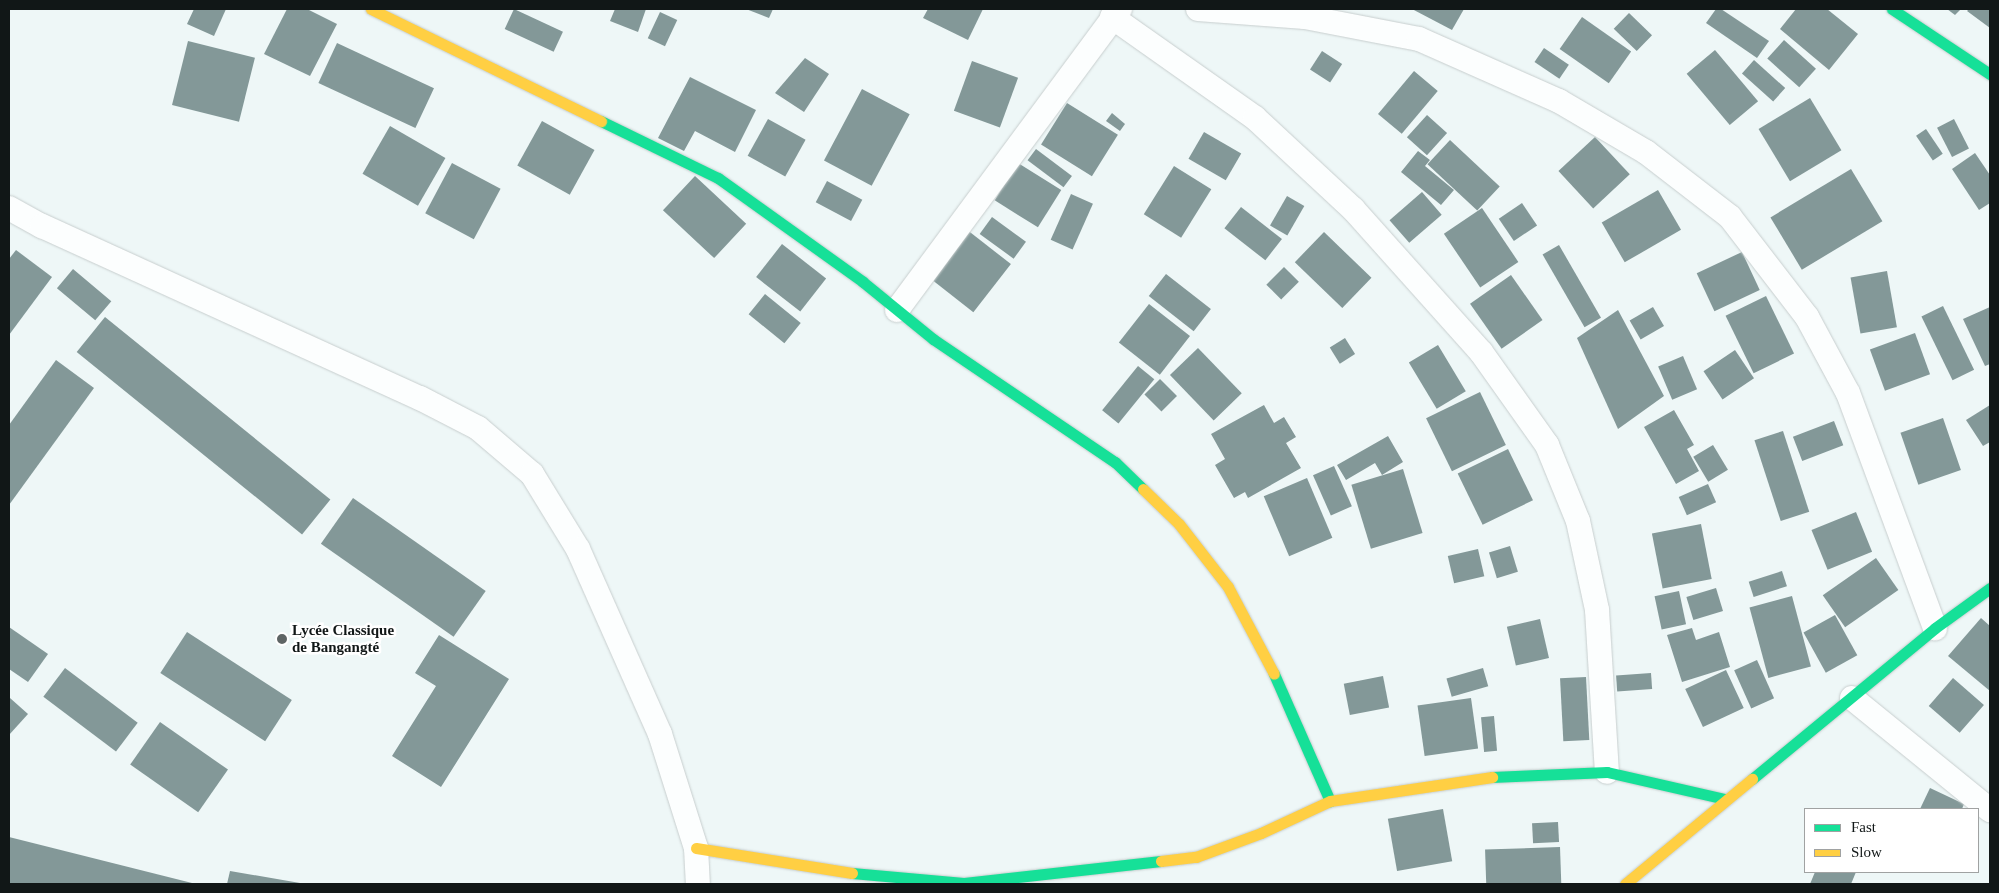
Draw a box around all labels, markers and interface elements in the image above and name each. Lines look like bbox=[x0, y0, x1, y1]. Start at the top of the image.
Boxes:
place label: Lycée Classique de Bangangté bbox=[292, 621, 394, 656]
marker: Lycée Classique de Bangangté bbox=[276, 633, 288, 645]
legend bbox=[1804, 808, 1979, 873]
text: Fast bbox=[1851, 819, 1876, 835]
text: Slow bbox=[1851, 844, 1882, 860]

